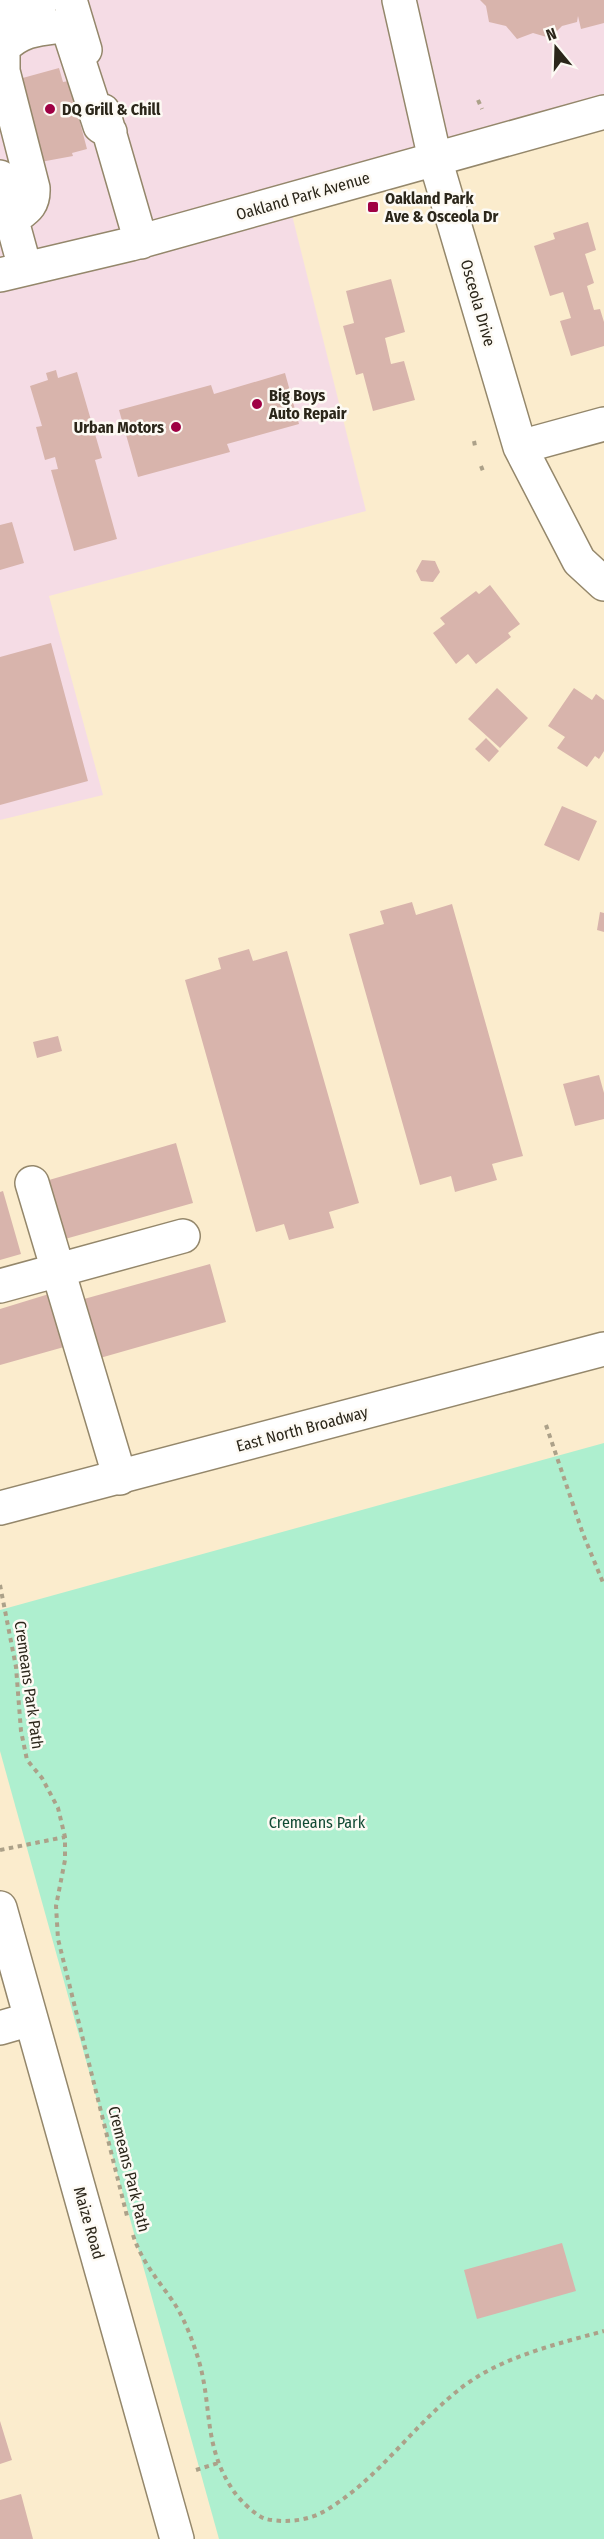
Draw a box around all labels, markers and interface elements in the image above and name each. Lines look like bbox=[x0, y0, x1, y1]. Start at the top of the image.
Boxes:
north arrow bbox=[526, 18, 586, 78]
text: N bbox=[544, 24, 559, 45]
place label: DQ Grill & Chill bbox=[62, 100, 161, 119]
marker: DQ Grill & Chill bbox=[43, 102, 57, 116]
street label: Oakland Park Avenue bbox=[234, 168, 372, 224]
place label: Oakland Park Ave & Osceola Dr bbox=[384, 189, 498, 226]
marker: Oakland Park Ave & Osceola Dr bbox=[366, 200, 380, 214]
street label: Osceola Drive bbox=[457, 257, 499, 349]
place label: Big Boys Auto Repair bbox=[268, 386, 347, 423]
marker: Big Boys Auto Repair bbox=[250, 397, 264, 411]
place label: Urban Motors bbox=[74, 418, 164, 437]
marker: Urban Motors bbox=[169, 420, 183, 434]
street label: East North Broadway bbox=[234, 1402, 371, 1456]
street label: Cremeans Park Path bbox=[11, 1620, 47, 1750]
park label: Cremeans Park bbox=[269, 1813, 366, 1832]
street label: Cremeans Park Path bbox=[104, 2104, 154, 2234]
street label: Maize Road bbox=[70, 2185, 108, 2261]

